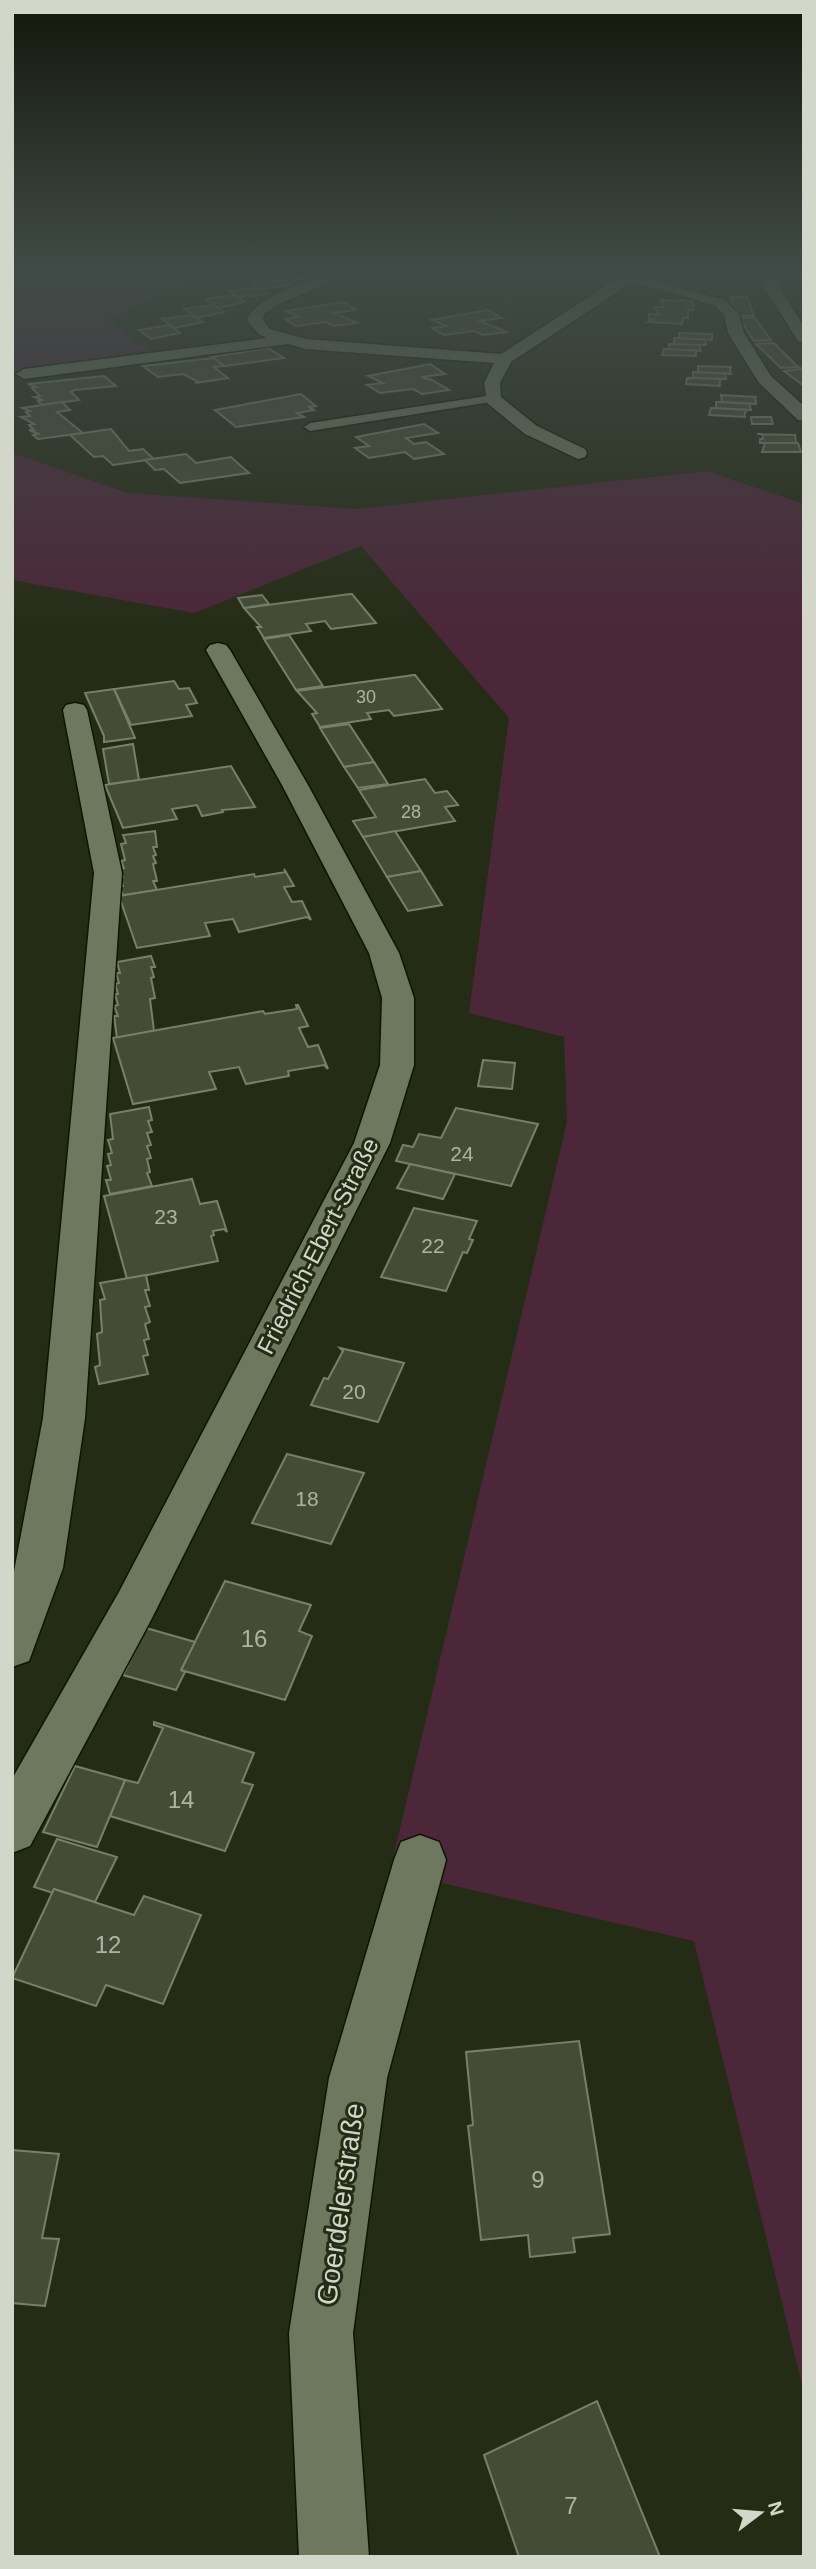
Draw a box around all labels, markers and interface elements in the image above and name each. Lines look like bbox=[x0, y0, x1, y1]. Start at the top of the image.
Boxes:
house number: 30 bbox=[356, 687, 376, 707]
house number: 28 bbox=[401, 802, 421, 822]
street label: Friedrich-Ebert-Straße bbox=[251, 1133, 384, 1358]
house number: 24 bbox=[450, 1142, 474, 1165]
house number: 23 bbox=[154, 1205, 178, 1228]
house number: 22 bbox=[421, 1234, 445, 1257]
house number: 20 bbox=[342, 1380, 366, 1403]
house number: 18 bbox=[295, 1487, 319, 1510]
house number: 16 bbox=[241, 1625, 267, 1652]
house number: 14 bbox=[168, 1786, 194, 1813]
house number: 12 bbox=[95, 1931, 121, 1958]
street label: Goerdelerstraße bbox=[311, 2101, 370, 2307]
house number: 9 bbox=[531, 2166, 545, 2193]
north arrow bbox=[725, 2478, 795, 2548]
house number: 7 bbox=[564, 2492, 578, 2519]
text: N bbox=[764, 2499, 788, 2518]

